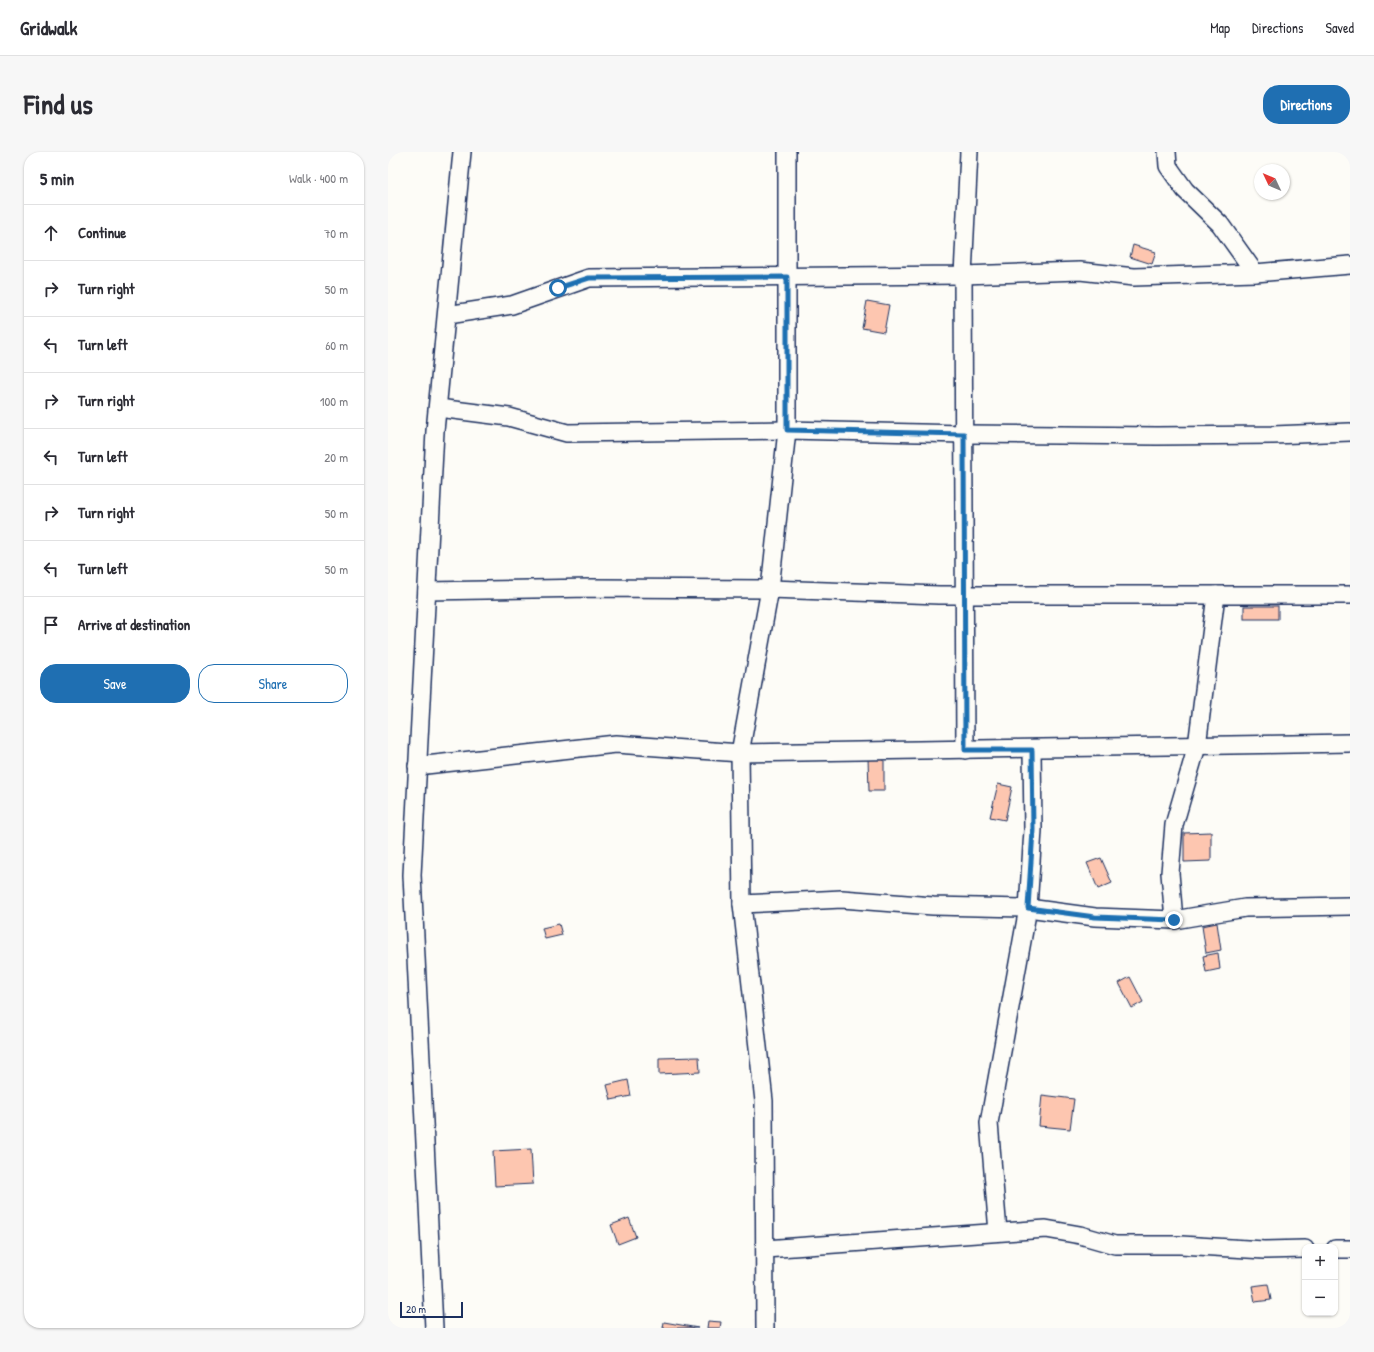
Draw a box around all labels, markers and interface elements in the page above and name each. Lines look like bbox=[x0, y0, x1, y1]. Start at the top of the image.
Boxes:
text: Gridwalk bbox=[20, 15, 77, 41]
text: Map bbox=[1210, 18, 1230, 37]
text: Directions bbox=[1252, 18, 1303, 37]
text: Saved bbox=[1325, 18, 1354, 37]
text: Find us bbox=[24, 85, 93, 123]
button: Directions bbox=[1263, 85, 1350, 124]
north arrow bbox=[1254, 164, 1290, 200]
text: 5 min bbox=[40, 167, 74, 190]
text: Walk · 400 m bbox=[289, 169, 348, 187]
icon: ahead bbox=[40, 222, 62, 244]
text: Continue bbox=[78, 222, 126, 243]
text: 70 m bbox=[324, 224, 348, 242]
icon: right bbox=[40, 278, 62, 300]
text: Turn right bbox=[78, 278, 134, 299]
route start bbox=[549, 279, 567, 297]
text: 50 m bbox=[325, 280, 348, 298]
icon: left bbox=[40, 334, 62, 356]
text: Turn left bbox=[78, 334, 128, 355]
text: 60 m bbox=[325, 336, 348, 354]
icon: right bbox=[40, 390, 62, 412]
text: Turn right bbox=[78, 390, 134, 411]
text: 100 m bbox=[320, 392, 348, 410]
icon: left bbox=[40, 446, 62, 468]
text: Turn left bbox=[78, 446, 128, 467]
text: 20 m bbox=[324, 448, 348, 466]
icon: right bbox=[40, 502, 62, 524]
text: Turn right bbox=[78, 502, 134, 523]
text: 50 m bbox=[325, 504, 348, 522]
icon: left bbox=[40, 558, 62, 580]
text: Turn left bbox=[78, 558, 128, 579]
text: 50 m bbox=[325, 560, 348, 578]
icon: arrive bbox=[40, 614, 62, 636]
text: Arrive at destination bbox=[78, 614, 190, 635]
button: Save bbox=[40, 664, 190, 703]
button: Share bbox=[198, 664, 348, 703]
route end bbox=[1165, 911, 1183, 929]
map controls bbox=[1302, 1244, 1338, 1316]
button: + bbox=[1302, 1244, 1338, 1280]
button: − bbox=[1302, 1280, 1338, 1316]
scale bar bbox=[400, 1300, 463, 1319]
text: 20 m bbox=[406, 1302, 426, 1316]

